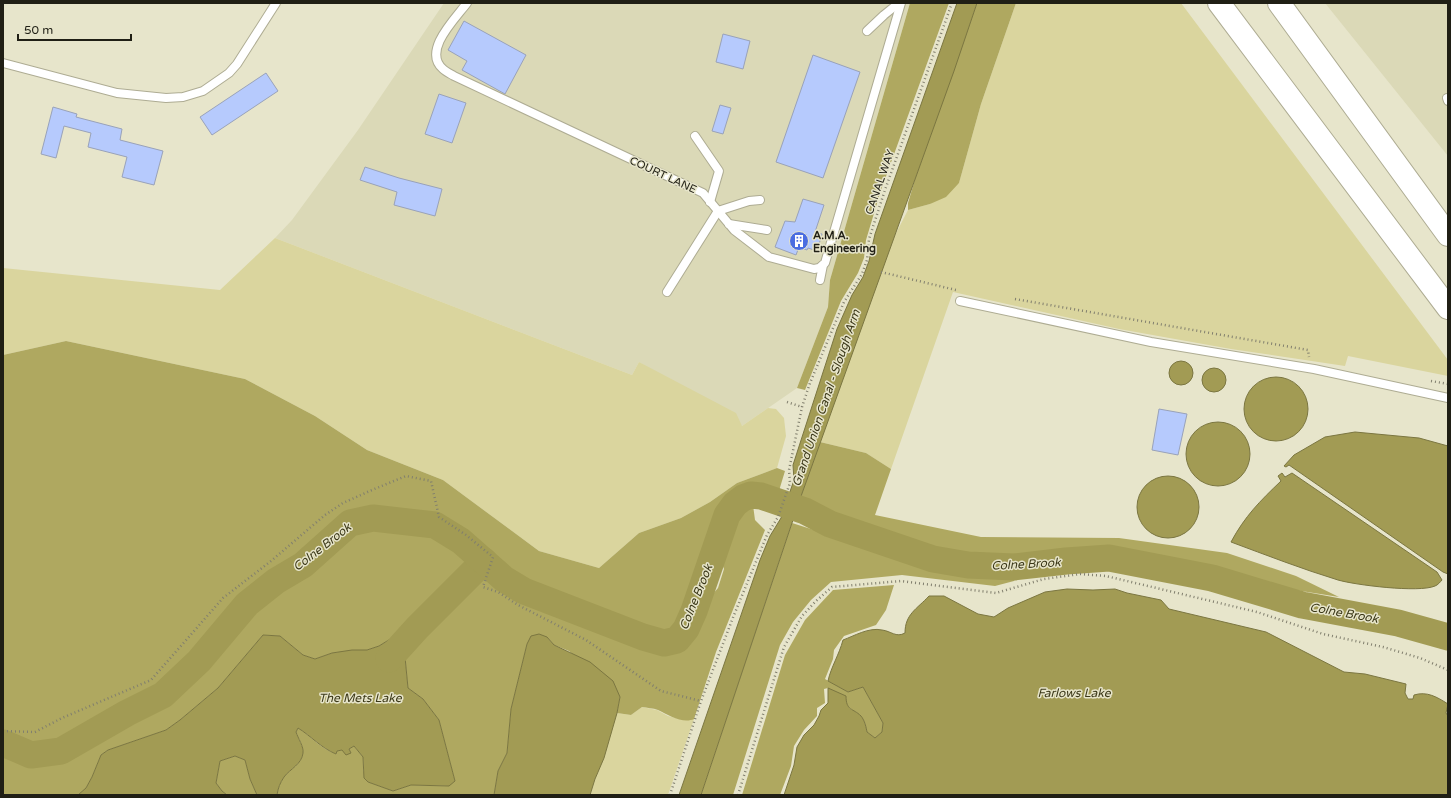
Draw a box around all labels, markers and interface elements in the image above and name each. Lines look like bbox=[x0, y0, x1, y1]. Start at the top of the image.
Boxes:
scale bar bbox=[18, 16, 131, 42]
text: 50 m bbox=[24, 23, 53, 37]
street label: CANAL WAY bbox=[863, 148, 897, 216]
street label: COURT LANE bbox=[628, 154, 698, 196]
place label: A.M.A. Engineering bbox=[813, 229, 876, 256]
building icon: A.M.A. Engineering bbox=[788, 230, 810, 252]
water label: Grand Union Canal - Slough Arm bbox=[789, 307, 863, 488]
water label: Colne Brook bbox=[290, 519, 355, 574]
water label: Colne Brook bbox=[991, 555, 1062, 573]
water label: Colne Brook bbox=[677, 561, 716, 632]
water label: Colne Brook bbox=[1309, 600, 1381, 626]
water label: Farlows Lake bbox=[1037, 686, 1112, 700]
water label: The Mets Lake bbox=[318, 691, 403, 705]

